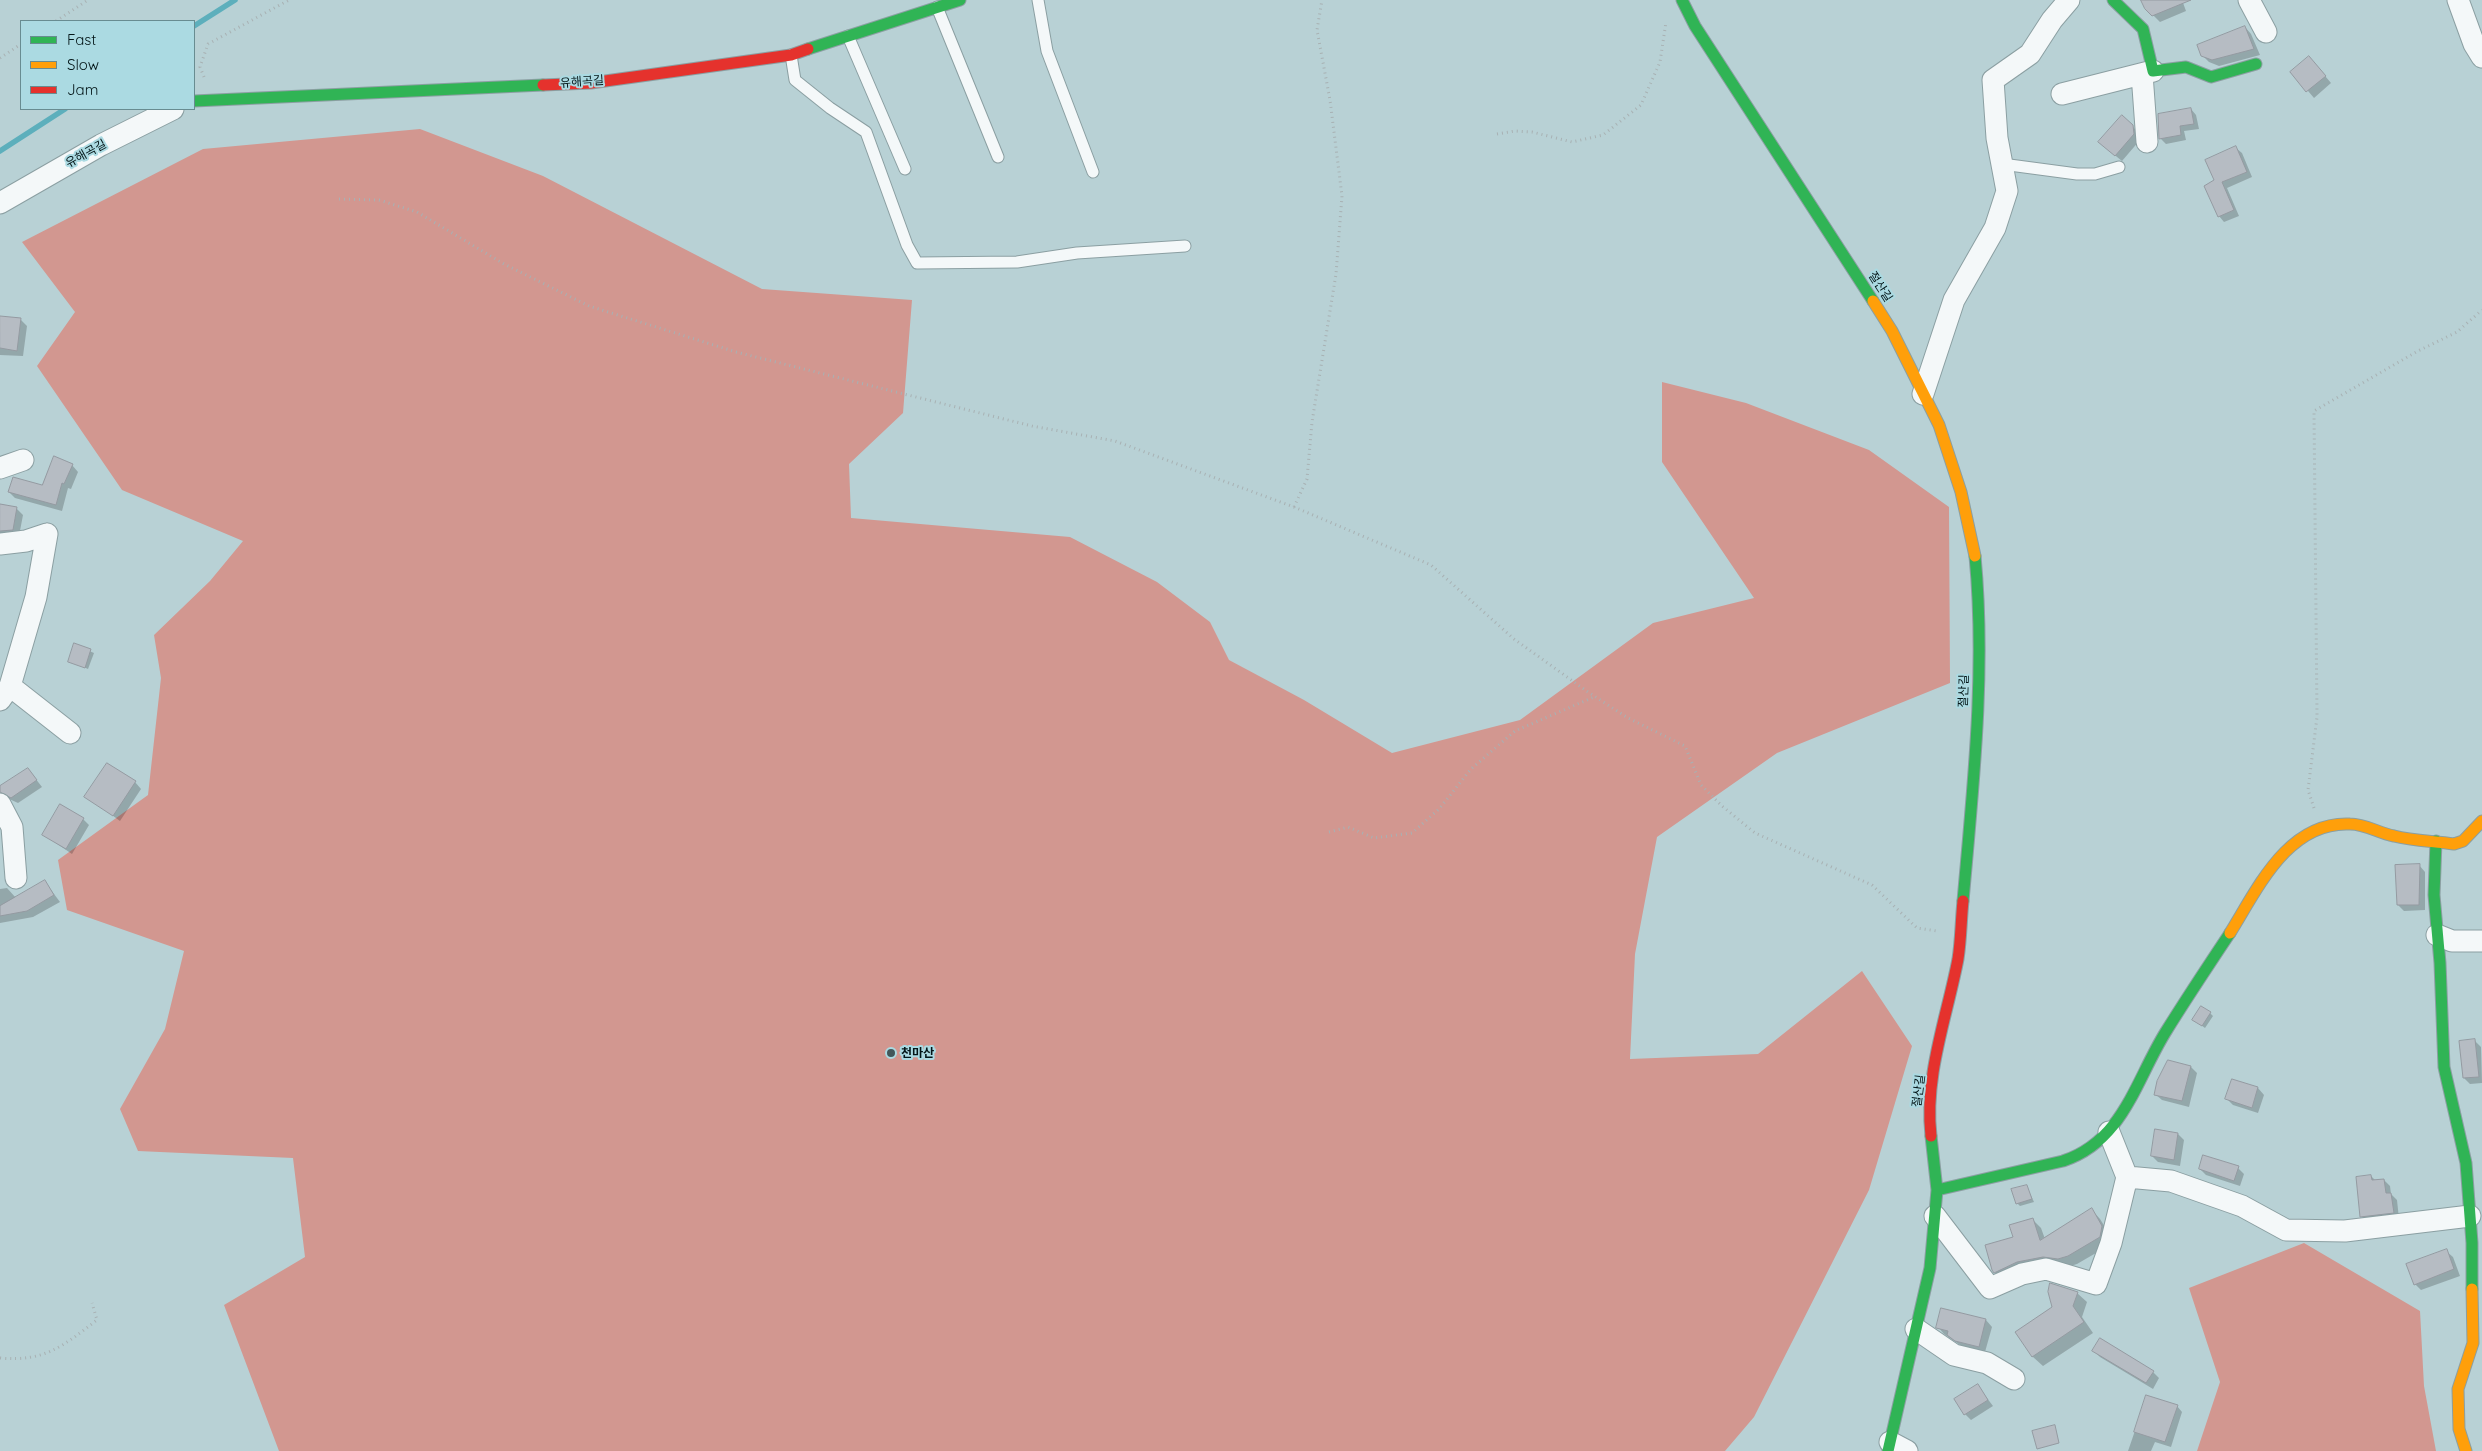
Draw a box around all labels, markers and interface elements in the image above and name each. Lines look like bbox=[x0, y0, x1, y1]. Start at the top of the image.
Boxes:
legend bbox=[20, 20, 195, 110]
text: Fast bbox=[67, 30, 96, 49]
text: Slow bbox=[67, 55, 99, 74]
street label: 유해곡길 bbox=[559, 73, 605, 91]
text: Jam bbox=[67, 80, 98, 99]
street label: 유해곡길 bbox=[63, 137, 109, 171]
street label: 절산길 bbox=[1865, 269, 1895, 305]
street label: 절산길 bbox=[1956, 674, 1972, 708]
place label: 천마산 bbox=[901, 1046, 934, 1060]
marker: 천마산 bbox=[885, 1047, 897, 1059]
street label: 절산길 bbox=[1910, 1074, 1928, 1108]

